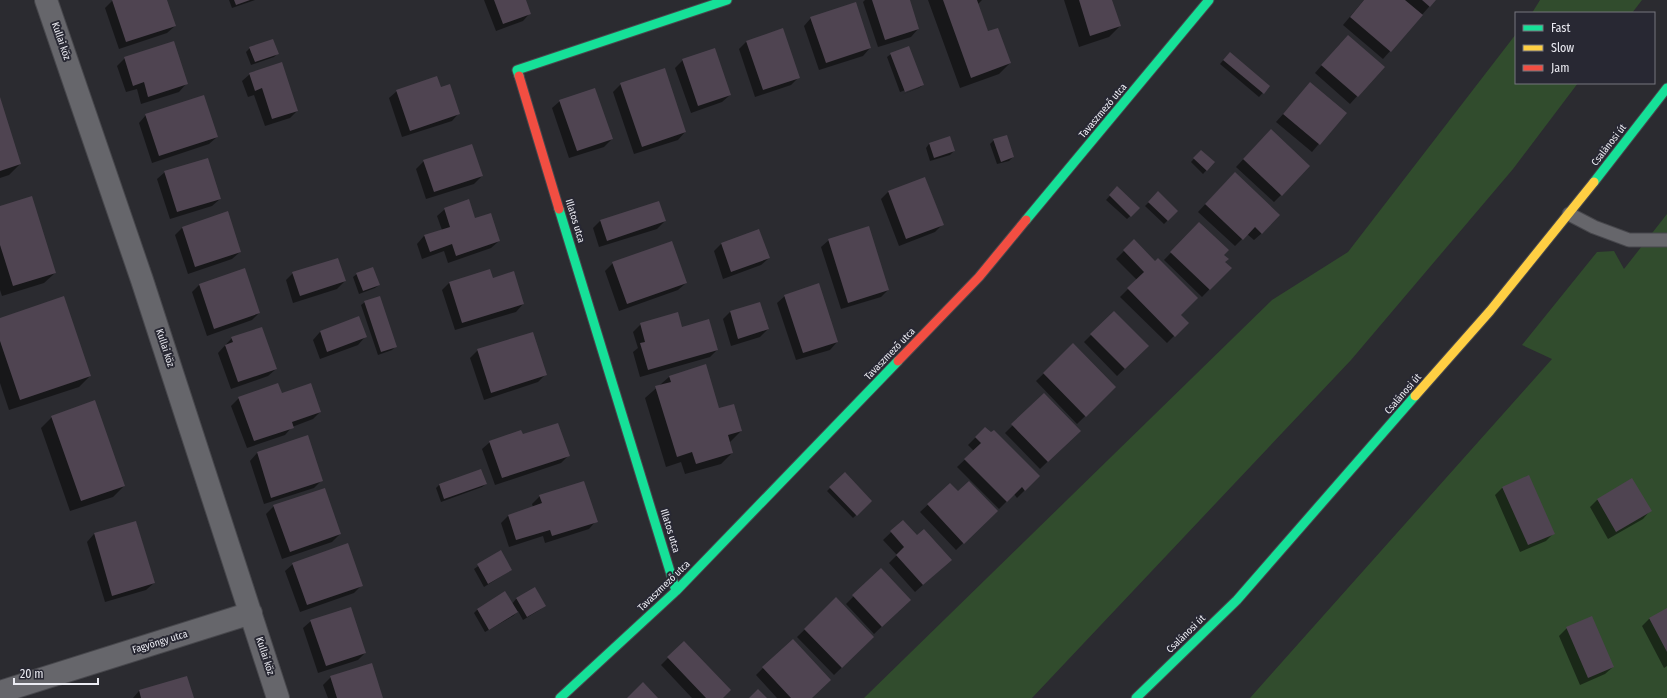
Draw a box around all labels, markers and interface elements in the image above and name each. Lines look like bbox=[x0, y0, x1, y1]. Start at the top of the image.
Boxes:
legend bbox=[1515, 12, 1655, 84]
street label: Kullai köz bbox=[49, 21, 73, 62]
text: Fast bbox=[1551, 21, 1570, 35]
text: Slow bbox=[1551, 41, 1574, 55]
text: Jam bbox=[1551, 61, 1569, 75]
street label: Tavaszmező utca bbox=[1076, 80, 1129, 141]
street label: Csalánosi út bbox=[1588, 121, 1629, 168]
street label: Illatos utca bbox=[563, 198, 587, 244]
street label: Tavaszmező utca bbox=[861, 325, 918, 383]
street label: Kullai köz bbox=[153, 328, 177, 369]
street label: Csalánosi út bbox=[1381, 370, 1424, 417]
street label: Illatos utca bbox=[658, 508, 682, 554]
street label: Tavaszmező utca bbox=[635, 557, 693, 614]
street label: Csalánosi út bbox=[1163, 611, 1209, 656]
street label: Fagyöngy utca bbox=[131, 628, 189, 656]
street label: Kullai köz bbox=[253, 636, 277, 677]
scale bar bbox=[14, 660, 98, 686]
text: 20 m bbox=[20, 667, 44, 681]

